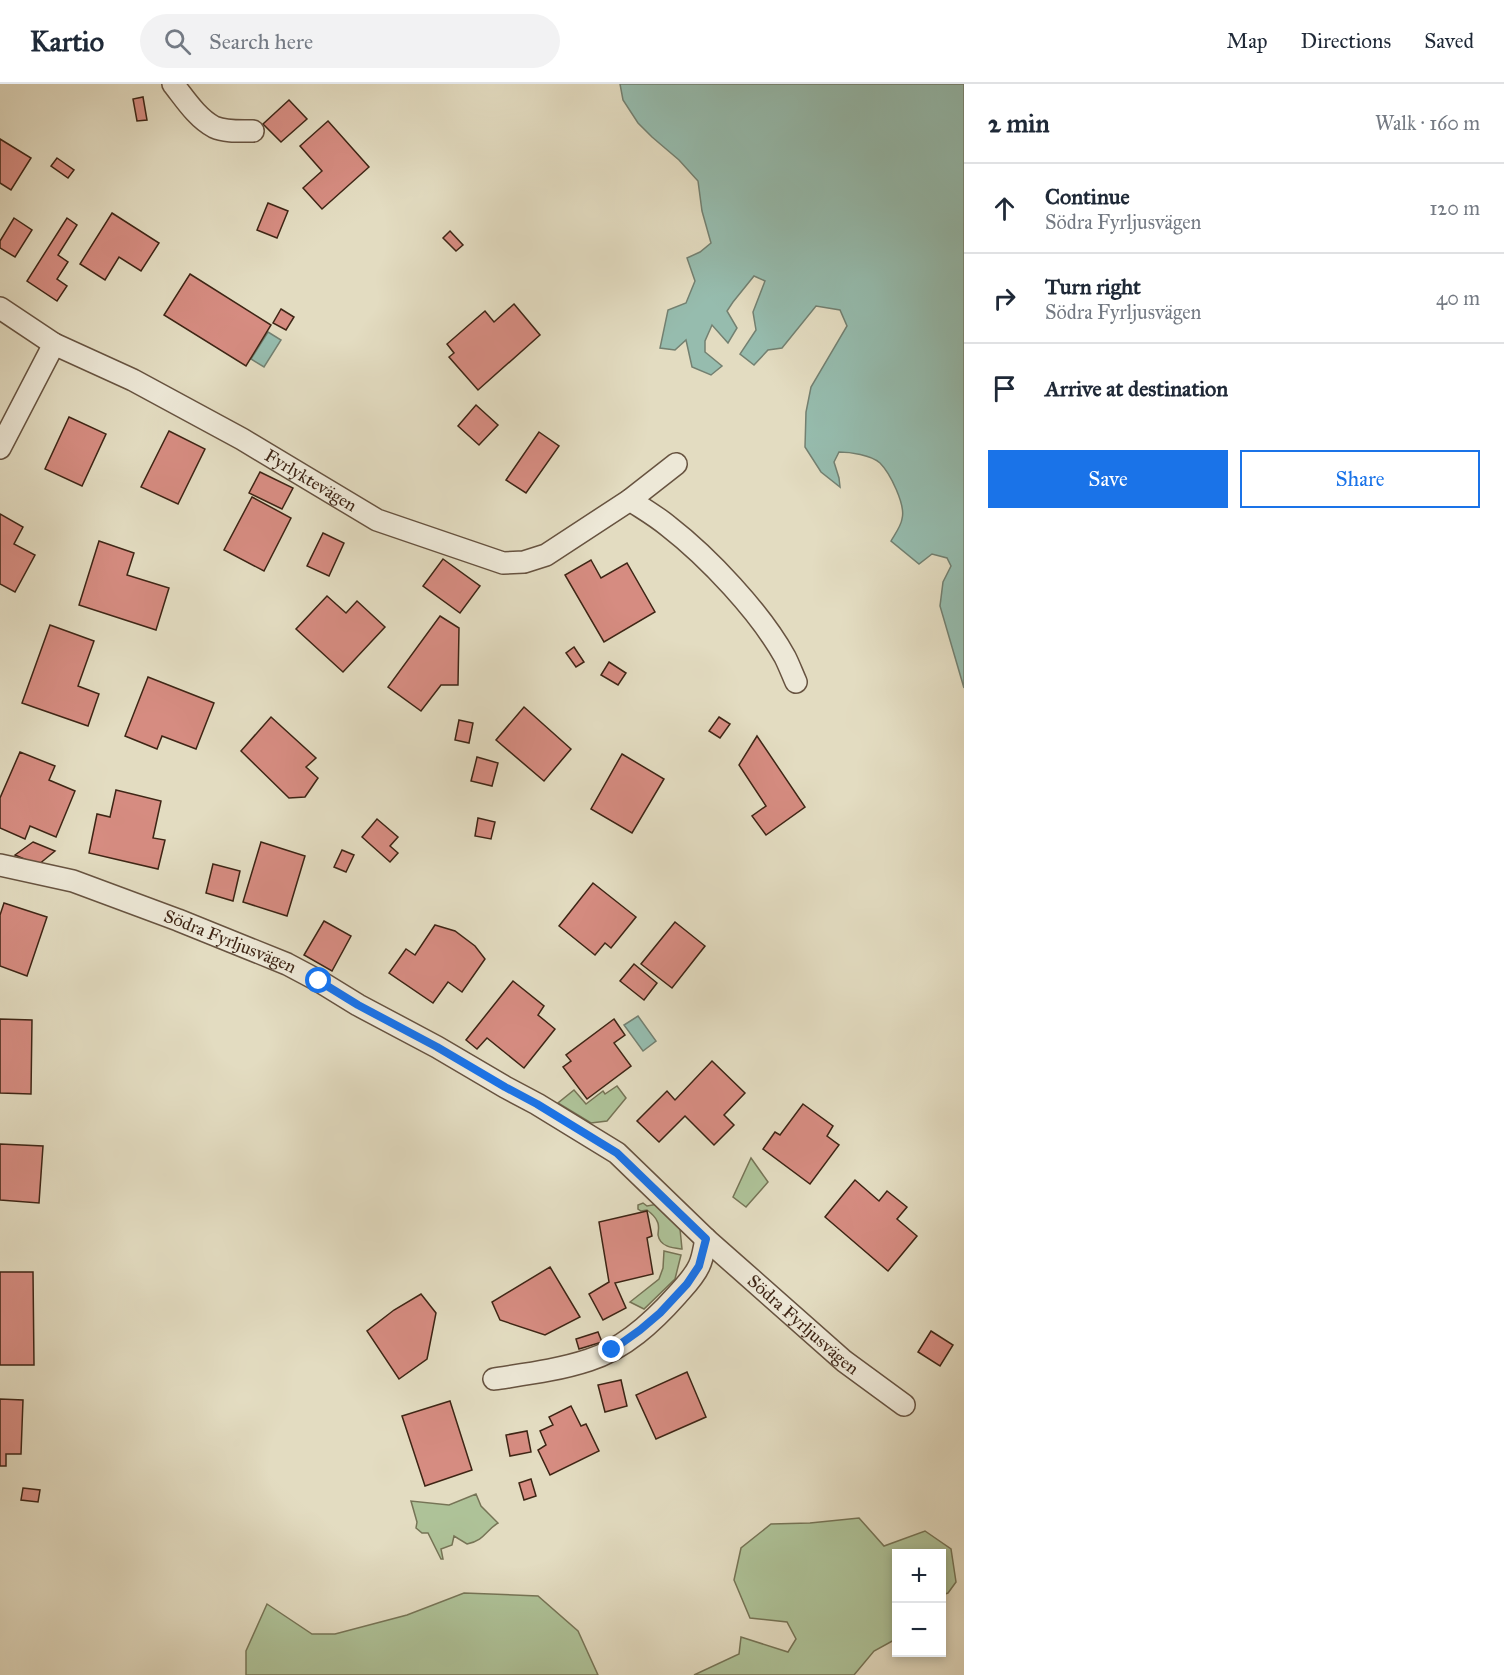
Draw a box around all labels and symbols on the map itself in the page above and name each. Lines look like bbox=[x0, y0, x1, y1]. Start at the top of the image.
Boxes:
street label: Fyrlyktevägen bbox=[261, 444, 361, 517]
street label: Södra Fyrljusvägen bbox=[161, 905, 300, 978]
route start bbox=[305, 967, 331, 993]
street label: Södra Fyrljusvägen bbox=[743, 1270, 863, 1379]
route end bbox=[598, 1336, 624, 1362]

